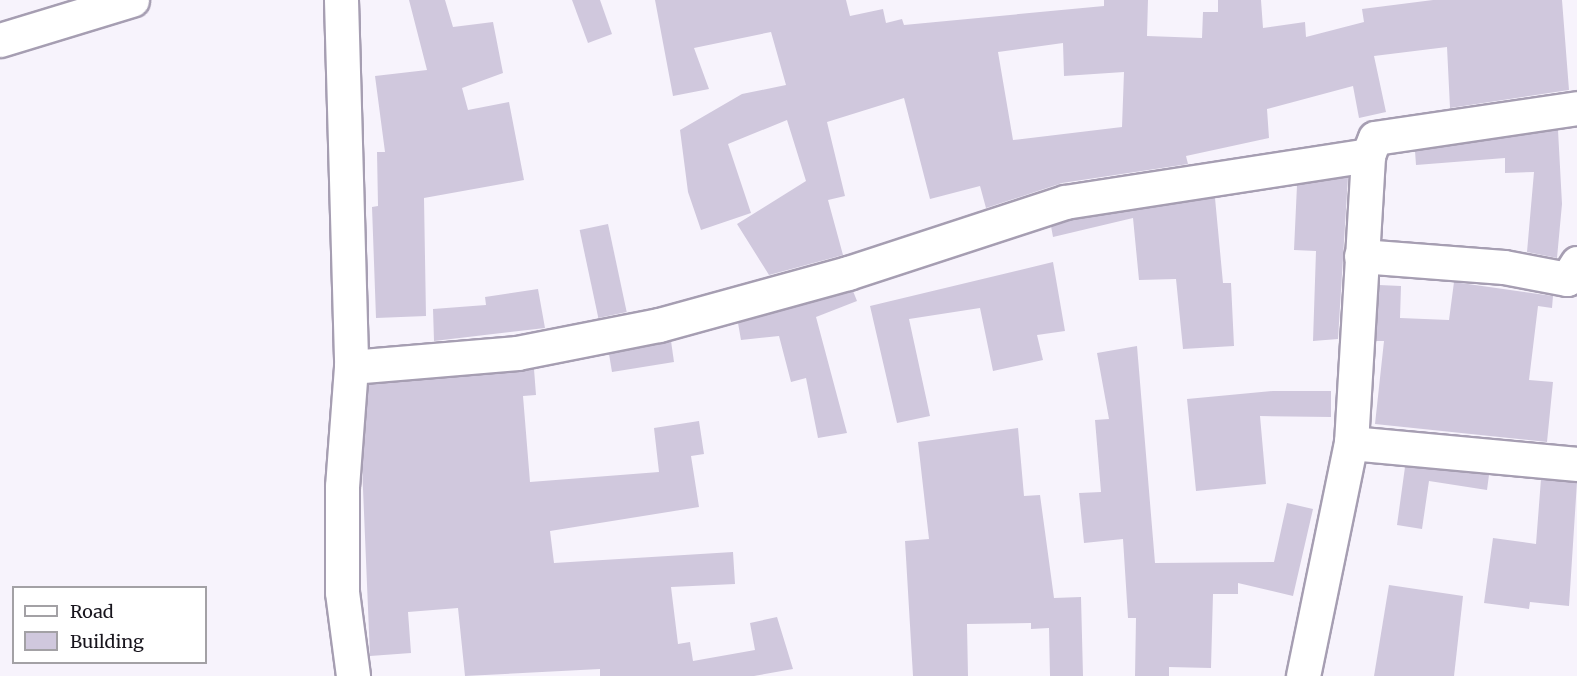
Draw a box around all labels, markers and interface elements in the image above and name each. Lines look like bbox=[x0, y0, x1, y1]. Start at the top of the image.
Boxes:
legend bbox=[12, 586, 207, 664]
text: Road bbox=[70, 600, 114, 623]
text: Building bbox=[70, 630, 144, 653]

